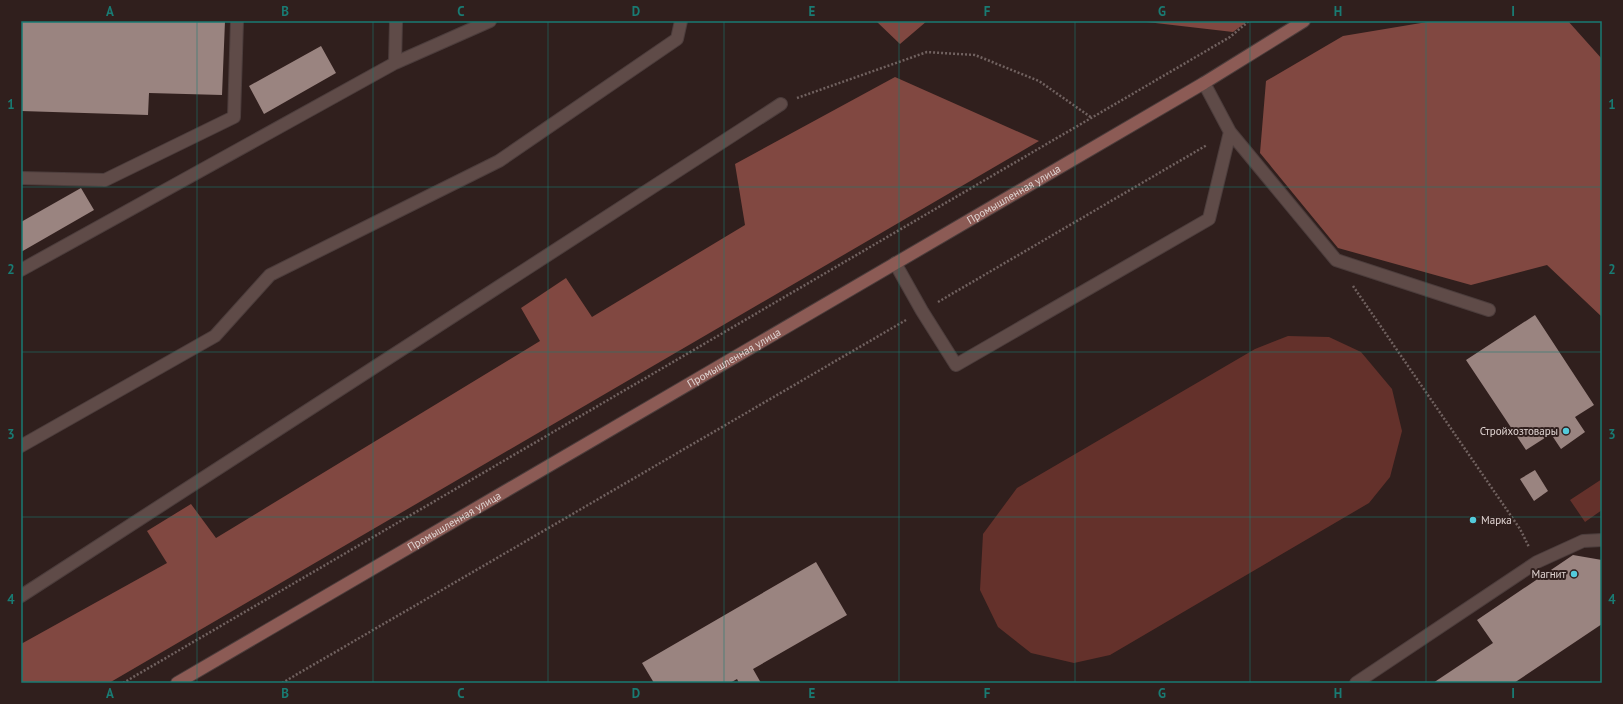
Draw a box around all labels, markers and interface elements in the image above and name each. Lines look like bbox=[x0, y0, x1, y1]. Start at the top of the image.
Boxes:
text: A bbox=[106, 3, 114, 20]
text: B bbox=[281, 3, 289, 20]
text: C bbox=[457, 3, 465, 20]
text: D bbox=[632, 3, 640, 20]
text: E bbox=[809, 3, 816, 20]
text: F bbox=[984, 3, 991, 20]
text: G bbox=[1158, 3, 1166, 20]
text: H bbox=[1334, 3, 1342, 20]
text: I bbox=[1511, 3, 1515, 20]
text: 1 bbox=[7, 96, 15, 113]
text: 1 bbox=[1608, 96, 1616, 113]
street label: Промышленная улица bbox=[964, 161, 1063, 227]
text: 2 bbox=[7, 261, 15, 278]
text: 2 bbox=[1608, 261, 1616, 278]
street label: Промышленная улица bbox=[684, 325, 783, 390]
place label: Стройхозтовары bbox=[1480, 424, 1558, 438]
text: 3 bbox=[7, 426, 15, 443]
marker: Стройхозтовары bbox=[1561, 426, 1571, 436]
text: 3 bbox=[1608, 426, 1616, 443]
street label: Промышленная улица bbox=[405, 488, 504, 554]
place label: Марка bbox=[1481, 513, 1512, 527]
marker: Марка bbox=[1468, 515, 1478, 525]
place label: Магнит bbox=[1531, 567, 1567, 581]
marker: Магнит bbox=[1569, 569, 1579, 579]
text: 4 bbox=[7, 591, 15, 608]
text: 4 bbox=[1608, 591, 1616, 608]
text: A bbox=[106, 685, 114, 702]
text: B bbox=[281, 685, 289, 702]
text: C bbox=[457, 685, 465, 702]
text: D bbox=[632, 685, 640, 702]
text: E bbox=[809, 685, 816, 702]
text: F bbox=[984, 685, 991, 702]
text: G bbox=[1158, 685, 1166, 702]
text: H bbox=[1334, 685, 1342, 702]
text: I bbox=[1511, 685, 1515, 702]

